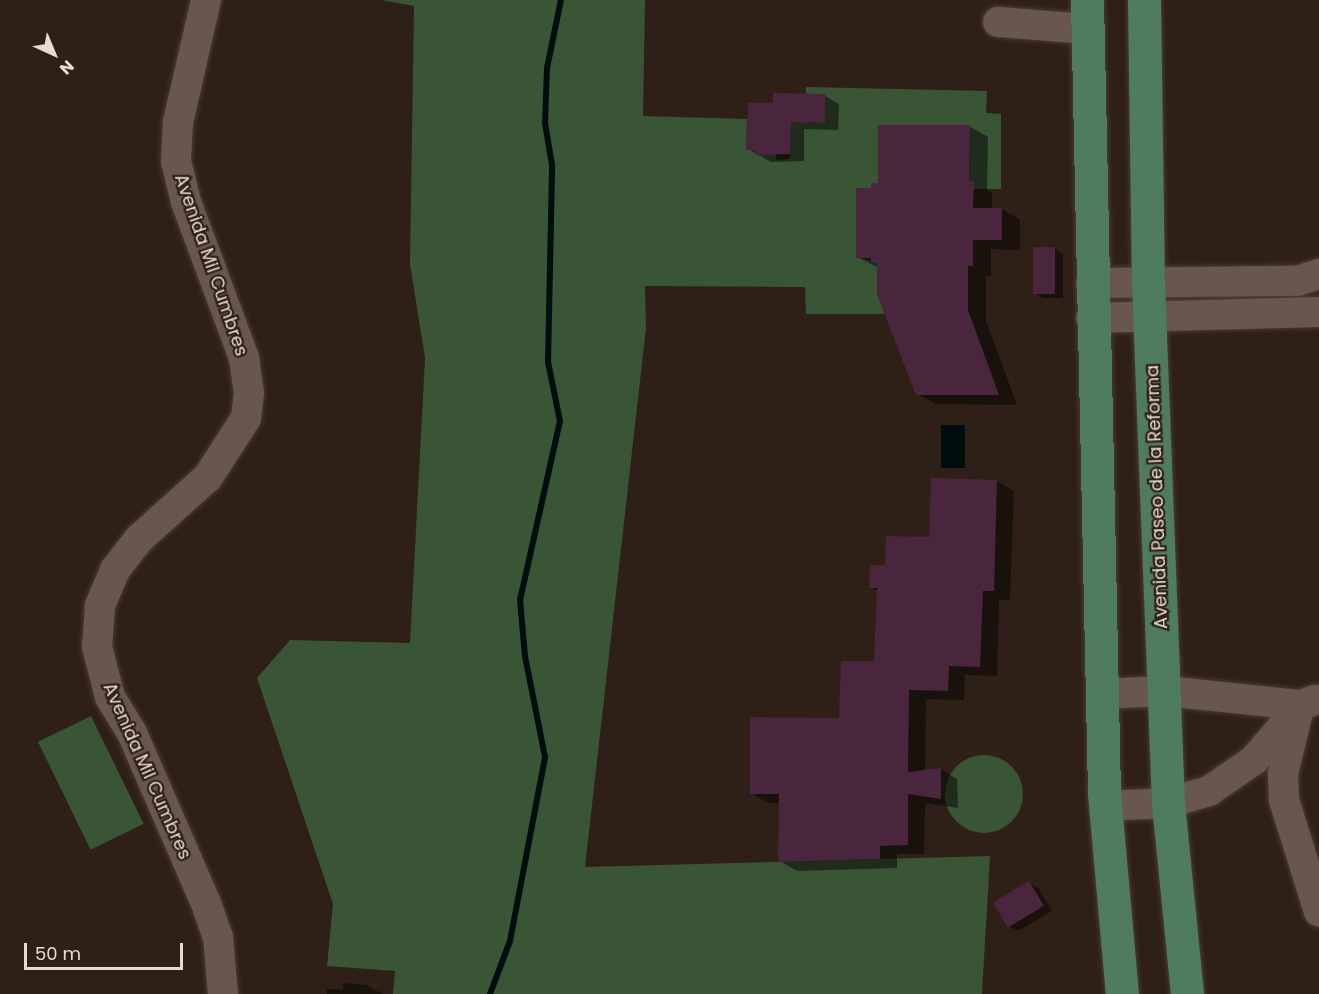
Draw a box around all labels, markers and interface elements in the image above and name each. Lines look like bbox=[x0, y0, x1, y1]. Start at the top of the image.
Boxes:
north arrow bbox=[24, 24, 84, 84]
text: N bbox=[55, 55, 79, 80]
street label: Avenida Mil Cumbres bbox=[170, 171, 252, 359]
street label: Avenida Paseo de la Reforma bbox=[1142, 364, 1172, 630]
street label: Avenida Mil Cumbres bbox=[98, 679, 196, 863]
scale bar bbox=[27, 931, 186, 969]
text: 50 m bbox=[35, 941, 81, 966]

